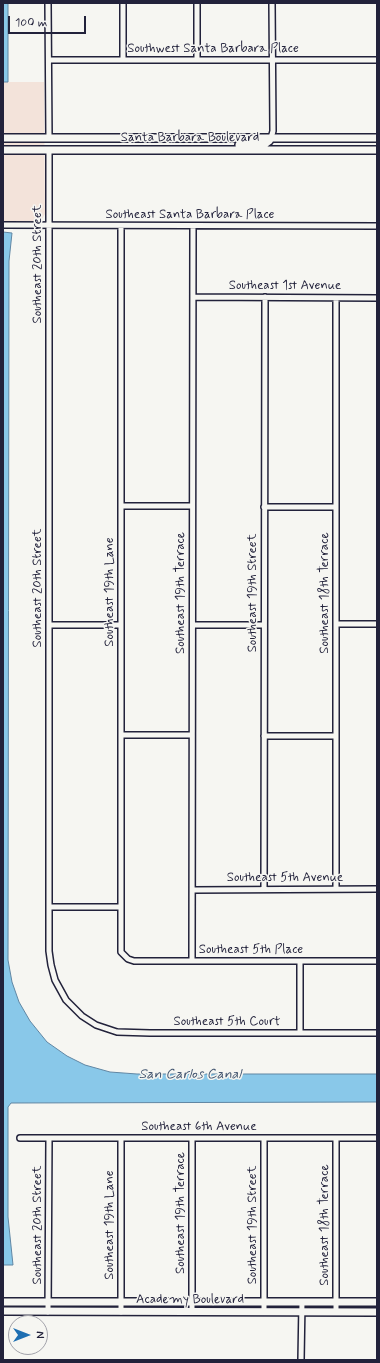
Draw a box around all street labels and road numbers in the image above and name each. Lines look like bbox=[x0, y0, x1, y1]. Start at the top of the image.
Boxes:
street label: Southwest Santa Barbara Place bbox=[127, 41, 299, 57]
street label: Santa Barbara Boulevard bbox=[121, 130, 259, 146]
street label: Southeast 20th Street bbox=[30, 205, 46, 323]
street label: Southeast Santa Barbara Place bbox=[106, 207, 274, 223]
street label: Southeast 1st Avenue bbox=[229, 278, 341, 294]
street label: Southeast 20th Street bbox=[30, 529, 46, 647]
street label: Southeast 19th Terrace bbox=[173, 532, 189, 654]
street label: Southeast 18th Terrace bbox=[317, 532, 333, 654]
street label: Southeast 19th Street bbox=[245, 534, 261, 652]
street label: Southeast 19th Lane bbox=[102, 537, 118, 647]
street label: Southeast 5th Avenue bbox=[227, 870, 343, 886]
street label: Southeast 5th Place bbox=[199, 942, 303, 958]
street label: Southeast 5th Court bbox=[174, 1014, 280, 1030]
street label: Southeast 6th Avenue bbox=[141, 1119, 257, 1135]
street label: Southeast 19th Terrace bbox=[173, 1152, 189, 1274]
street label: Southeast 18th Terrace bbox=[317, 1164, 333, 1286]
street label: Southeast 20th Street bbox=[30, 1166, 46, 1284]
street label: Southeast 19th Street bbox=[245, 1166, 261, 1284]
street label: Southeast 19th Lane bbox=[102, 1170, 118, 1280]
street label: Academy Boulevard bbox=[136, 1292, 244, 1308]

